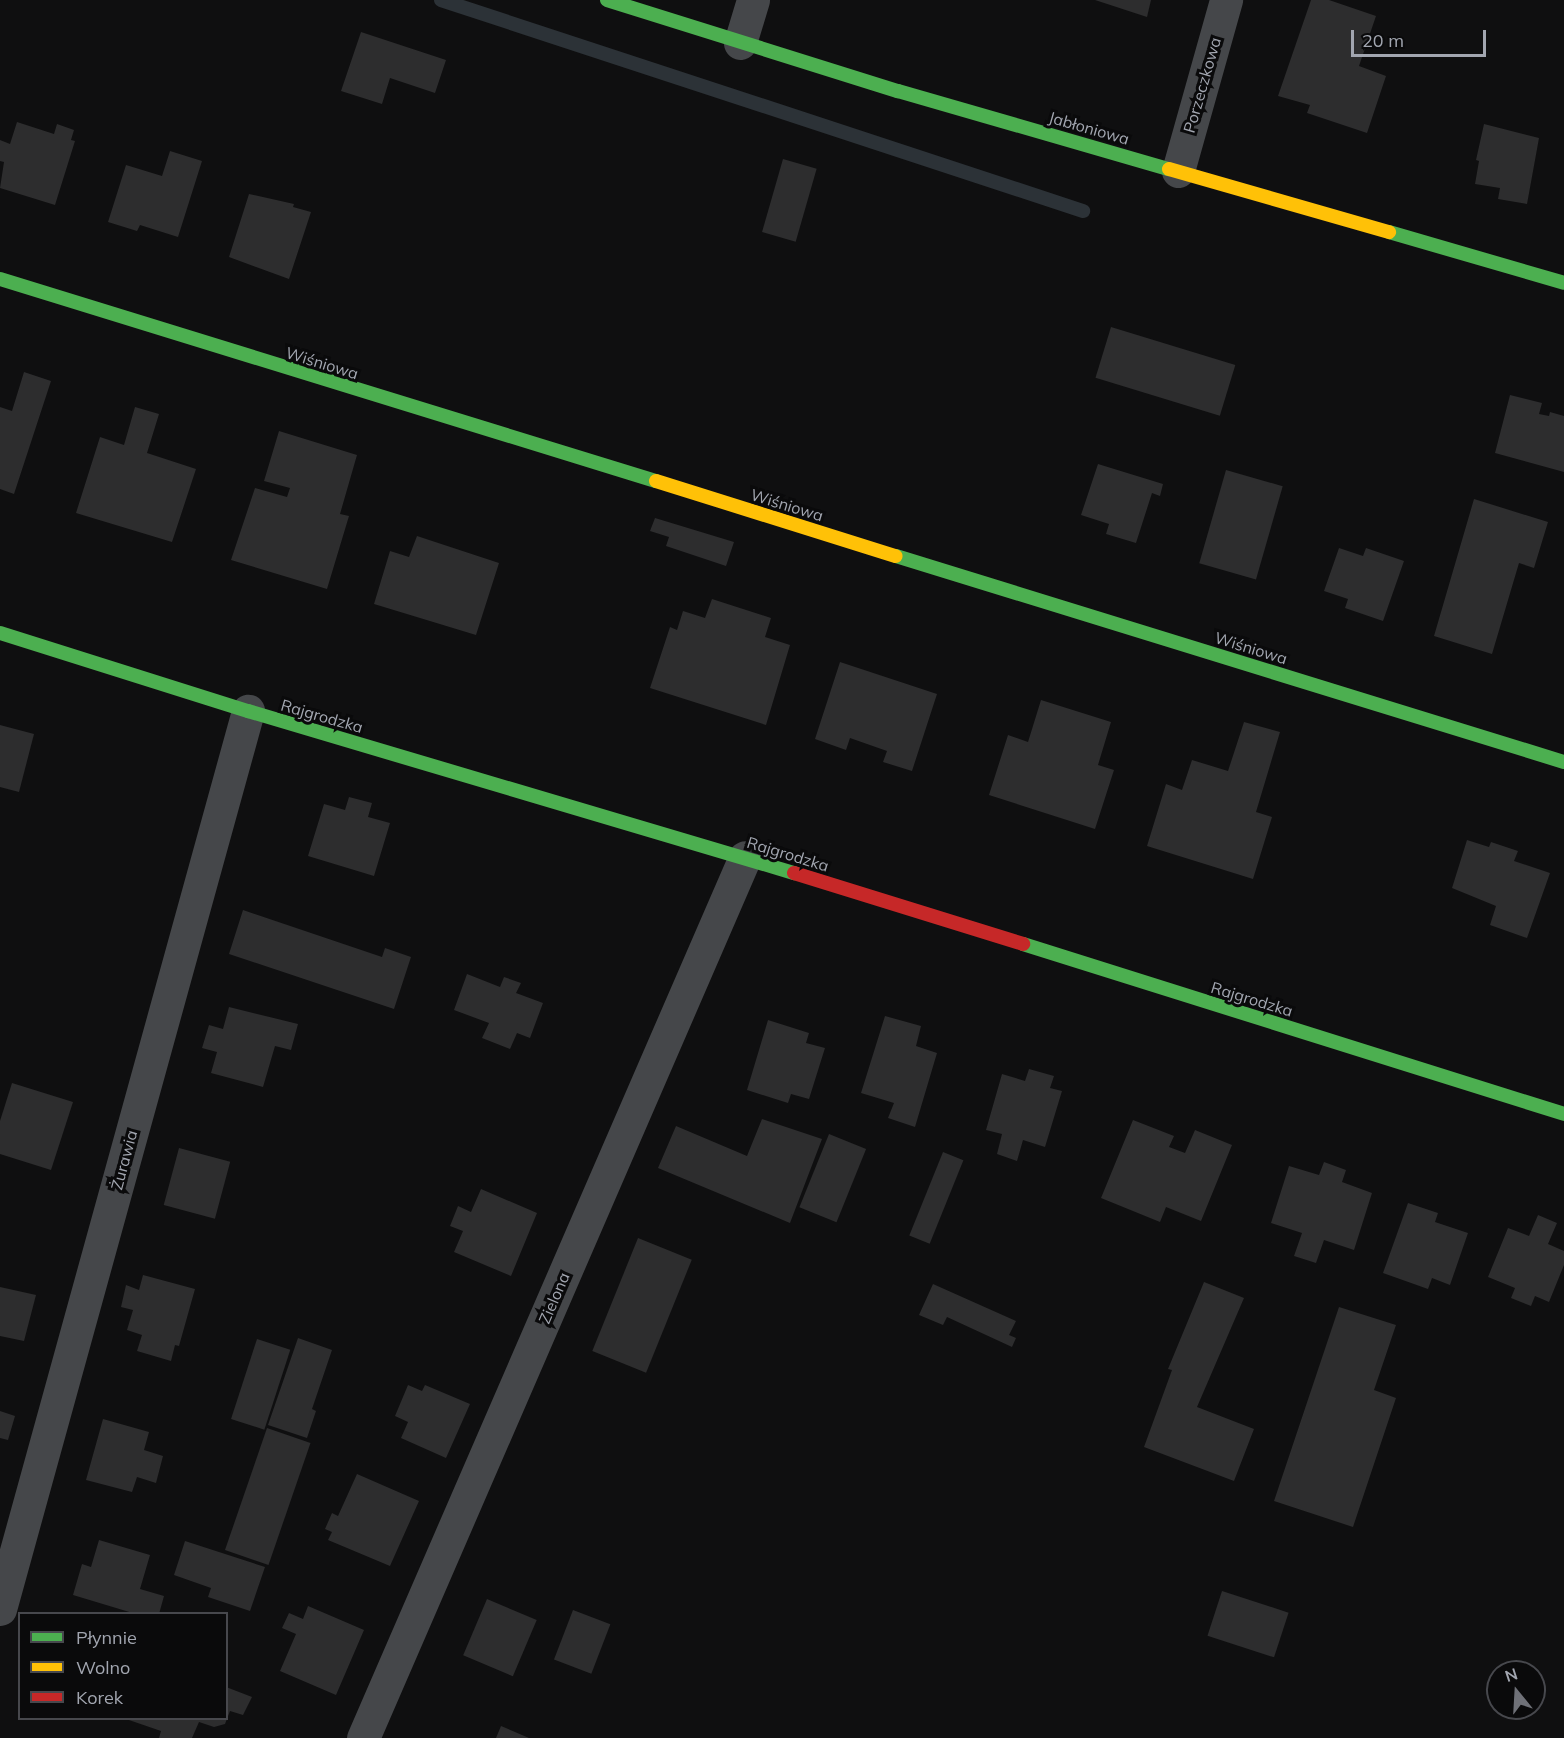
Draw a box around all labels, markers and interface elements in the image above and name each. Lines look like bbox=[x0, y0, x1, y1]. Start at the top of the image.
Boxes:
scale bar bbox=[1354, 18, 1489, 56]
text: 20 m bbox=[1362, 29, 1404, 52]
street label: Porzeczkowa bbox=[1179, 35, 1225, 135]
street label: Jabłoniowa bbox=[1046, 107, 1132, 149]
street label: Wiśniowa bbox=[283, 343, 361, 383]
street label: Wiśniowa bbox=[748, 485, 826, 525]
street label: Wiśniowa bbox=[1212, 628, 1290, 668]
street label: Rajgrodzka bbox=[279, 695, 365, 737]
street label: Rajgrodzka bbox=[745, 832, 831, 876]
street label: Rajgrodzka bbox=[1209, 977, 1295, 1021]
street label: Żurawia bbox=[107, 1128, 141, 1192]
street label: Zielona bbox=[535, 1269, 573, 1327]
legend bbox=[18, 1612, 228, 1720]
text: Płynnie bbox=[76, 1626, 137, 1649]
text: Wolno bbox=[76, 1656, 130, 1679]
north arrow bbox=[1486, 1660, 1546, 1720]
text: N bbox=[1502, 1663, 1520, 1686]
text: Korek bbox=[76, 1686, 123, 1709]

